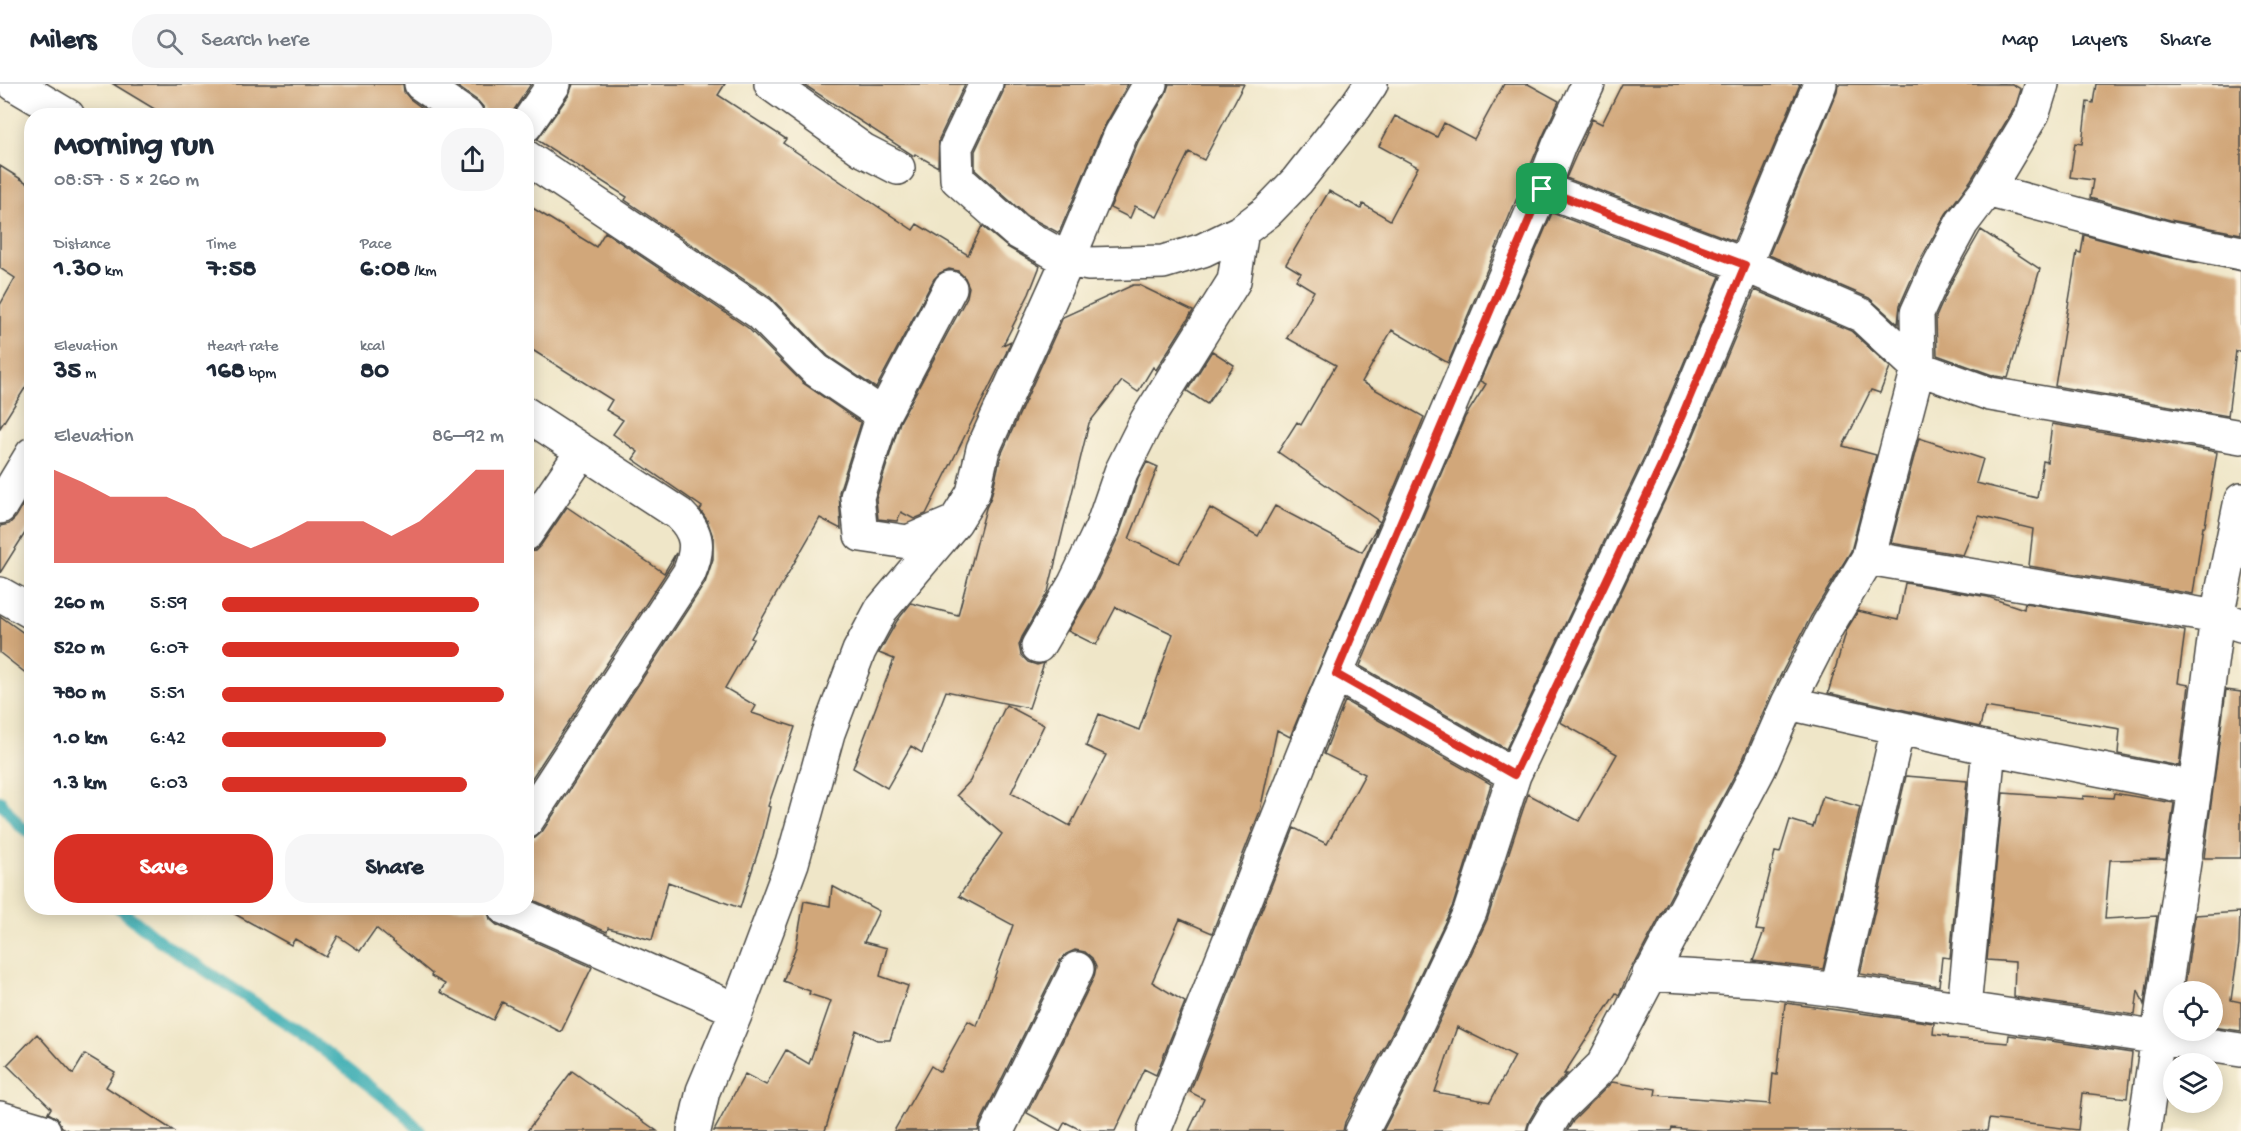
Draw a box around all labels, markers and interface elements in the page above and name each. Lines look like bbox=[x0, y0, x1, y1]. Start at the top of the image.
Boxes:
search box bbox=[132, 14, 552, 68]
text: Milers bbox=[30, 25, 96, 58]
icon: search bbox=[153, 25, 186, 58]
text: Search here bbox=[201, 28, 310, 54]
text: Map bbox=[2002, 29, 2038, 54]
text: Layers bbox=[2071, 29, 2127, 54]
text: Share bbox=[2160, 29, 2211, 54]
text: Morning run bbox=[54, 128, 214, 166]
button: share bbox=[441, 128, 504, 191]
pin bbox=[1516, 163, 1567, 214]
text: 08:57 · 5 × 260 m bbox=[54, 170, 199, 193]
icon: arrive bbox=[1525, 172, 1558, 205]
text: Distance bbox=[54, 236, 111, 255]
text: Time bbox=[207, 236, 236, 255]
text: Pace bbox=[360, 236, 391, 255]
text: 1.30 bbox=[54, 255, 101, 286]
text: 7:58 bbox=[207, 255, 257, 286]
text: 6:08 bbox=[360, 255, 410, 286]
text: km bbox=[101, 263, 123, 282]
text: /km bbox=[410, 263, 436, 282]
text: Elevation bbox=[54, 338, 118, 357]
text: Heart rate bbox=[207, 338, 279, 357]
text: kcal bbox=[360, 338, 385, 357]
text: 35 bbox=[54, 357, 81, 388]
text: 168 bbox=[207, 357, 245, 388]
text: 80 bbox=[360, 357, 389, 388]
text: m bbox=[81, 365, 96, 384]
text: bpm bbox=[245, 365, 276, 384]
text: Elevation bbox=[54, 426, 134, 449]
text: 86–92 m bbox=[432, 426, 504, 449]
text: 260 m bbox=[54, 593, 104, 616]
text: 5:59 bbox=[150, 593, 187, 616]
text: 520 m bbox=[54, 638, 105, 661]
text: 6:07 bbox=[150, 638, 188, 661]
text: 780 m bbox=[54, 683, 106, 706]
text: 5:51 bbox=[150, 683, 185, 706]
text: 1.0 km bbox=[54, 728, 108, 751]
text: 6:42 bbox=[150, 728, 186, 751]
text: 1.3 km bbox=[54, 773, 107, 796]
text: 6:03 bbox=[150, 773, 188, 796]
button: Save bbox=[54, 834, 273, 903]
button: Share bbox=[285, 834, 504, 903]
map controls bbox=[2163, 981, 2223, 1113]
button: locate bbox=[2163, 981, 2223, 1041]
button: layers bbox=[2163, 1053, 2223, 1113]

